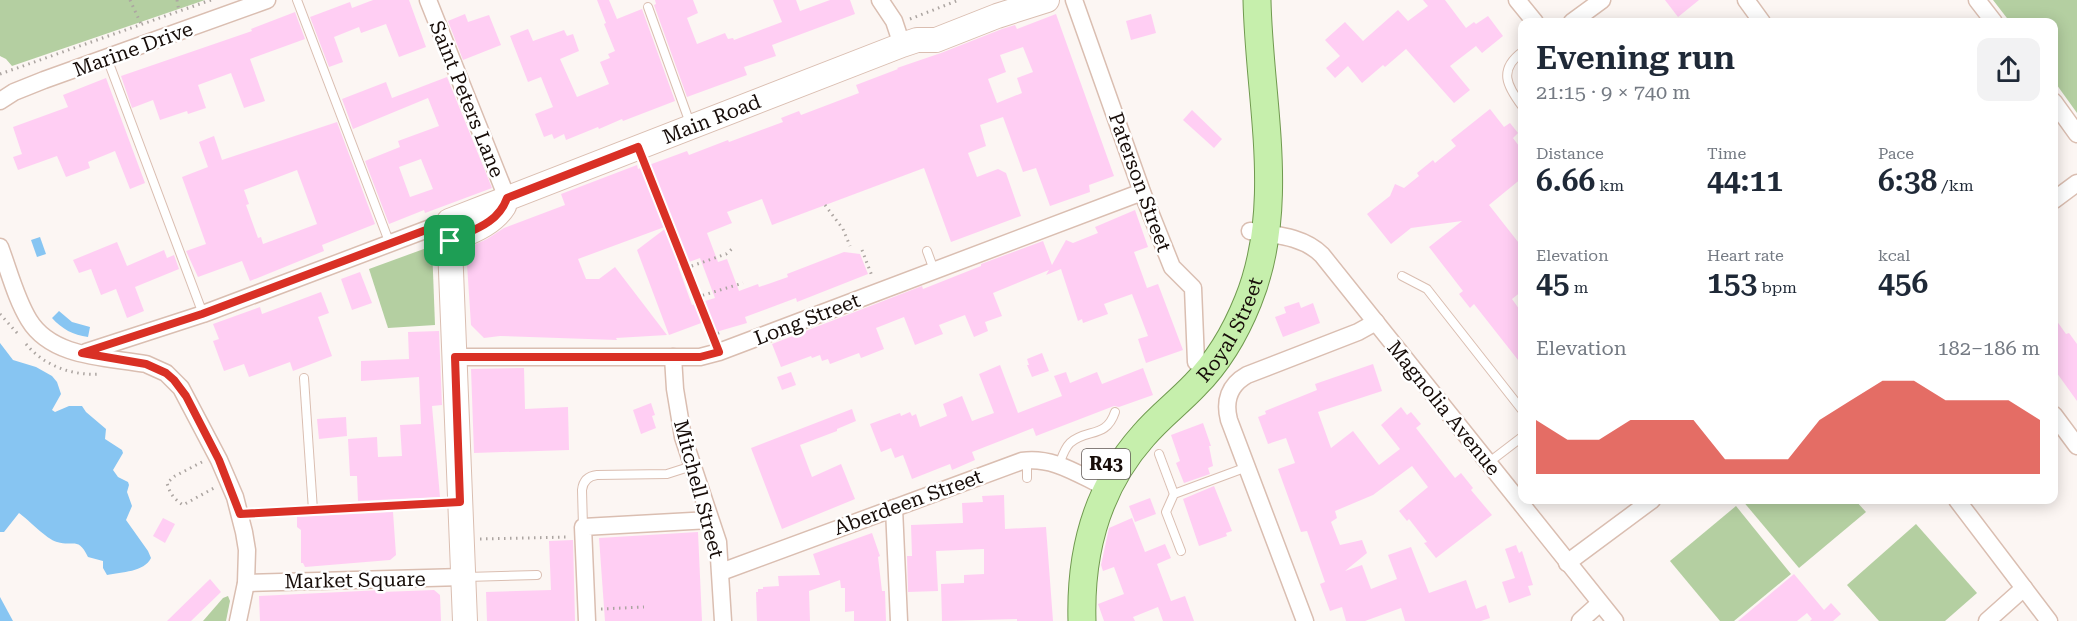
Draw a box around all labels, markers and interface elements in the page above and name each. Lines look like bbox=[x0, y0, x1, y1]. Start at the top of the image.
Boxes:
street label: Marine Drive bbox=[70, 16, 196, 82]
street label: Saint Peters Lane bbox=[425, 17, 509, 181]
text: Evening run bbox=[1536, 38, 1735, 77]
button: share bbox=[1977, 38, 2040, 101]
text: 21:15 · 9 × 740 m bbox=[1536, 80, 1691, 104]
street label: Main Road bbox=[659, 89, 764, 149]
street label: Paterson Street bbox=[1104, 109, 1176, 255]
text: Distance bbox=[1536, 144, 1604, 163]
text: Time bbox=[1707, 144, 1746, 163]
text: Pace bbox=[1878, 144, 1914, 163]
text: 6.66 bbox=[1536, 163, 1595, 198]
text: 44:11 bbox=[1707, 163, 1783, 198]
text: 6:38 bbox=[1878, 163, 1937, 198]
text: km bbox=[1595, 176, 1624, 195]
text: /km bbox=[1937, 176, 1974, 195]
pin bbox=[424, 215, 475, 266]
icon: arrive bbox=[433, 224, 466, 257]
text: Elevation bbox=[1536, 246, 1609, 265]
text: Heart rate bbox=[1707, 246, 1784, 265]
text: kcal bbox=[1878, 246, 1910, 265]
text: 45 bbox=[1536, 265, 1570, 300]
text: 153 bbox=[1707, 265, 1757, 300]
text: 456 bbox=[1878, 265, 1928, 300]
street label: Royal Street bbox=[1192, 274, 1268, 387]
text: m bbox=[1570, 278, 1588, 297]
text: bpm bbox=[1757, 278, 1797, 297]
street label: Long Street bbox=[751, 288, 864, 350]
street label: Magnolia Avenue bbox=[1382, 336, 1506, 480]
text: Elevation bbox=[1536, 336, 1627, 360]
text: 182–186 m bbox=[1937, 336, 2040, 360]
street label: Mitchell Street bbox=[669, 417, 729, 561]
road number: R43 bbox=[1082, 449, 1130, 479]
street label: Aberdeen Street bbox=[830, 464, 986, 540]
street label: Market Square bbox=[284, 567, 426, 593]

